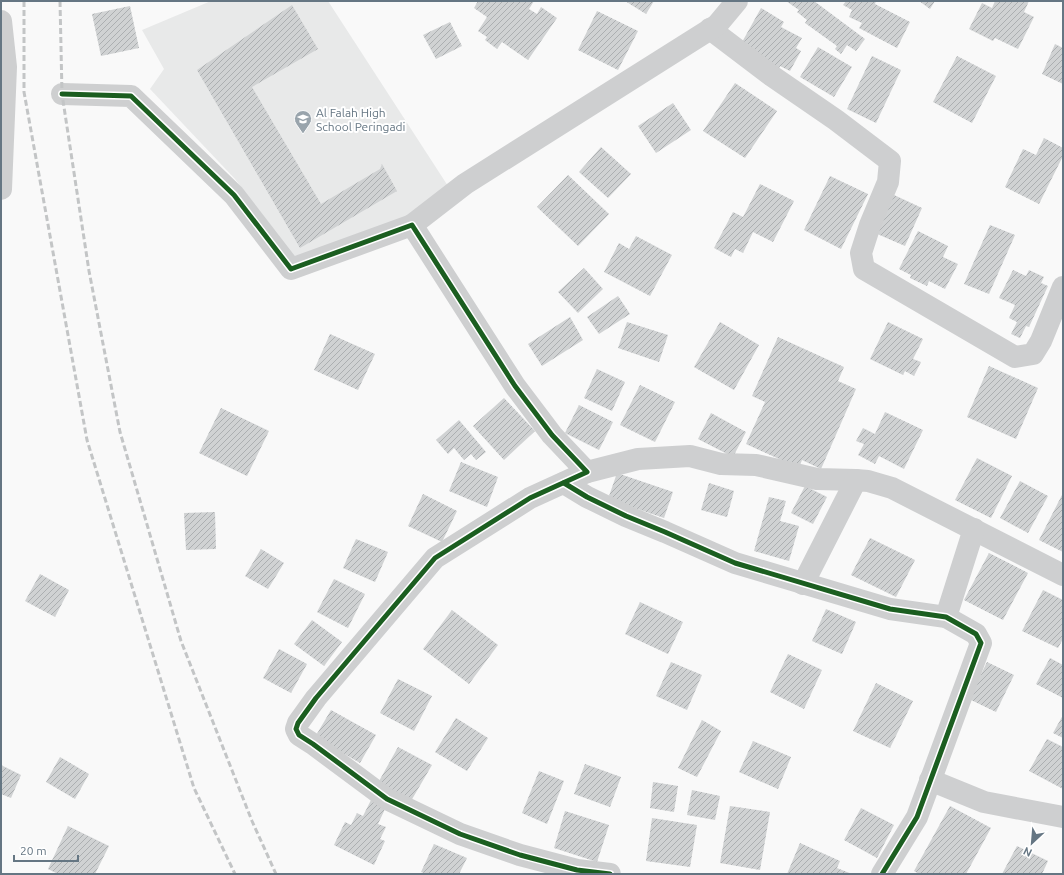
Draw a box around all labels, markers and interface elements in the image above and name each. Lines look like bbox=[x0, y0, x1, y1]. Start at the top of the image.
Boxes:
place label: Al Falah High School Peringadi bbox=[316, 106, 406, 133]
school or university icon: Al Falah High School Peringadi bbox=[293, 109, 313, 134]
north arrow bbox=[1012, 823, 1052, 863]
scale bar bbox=[14, 837, 78, 863]
text: 20 m bbox=[20, 844, 47, 857]
text: N bbox=[1021, 845, 1034, 859]

